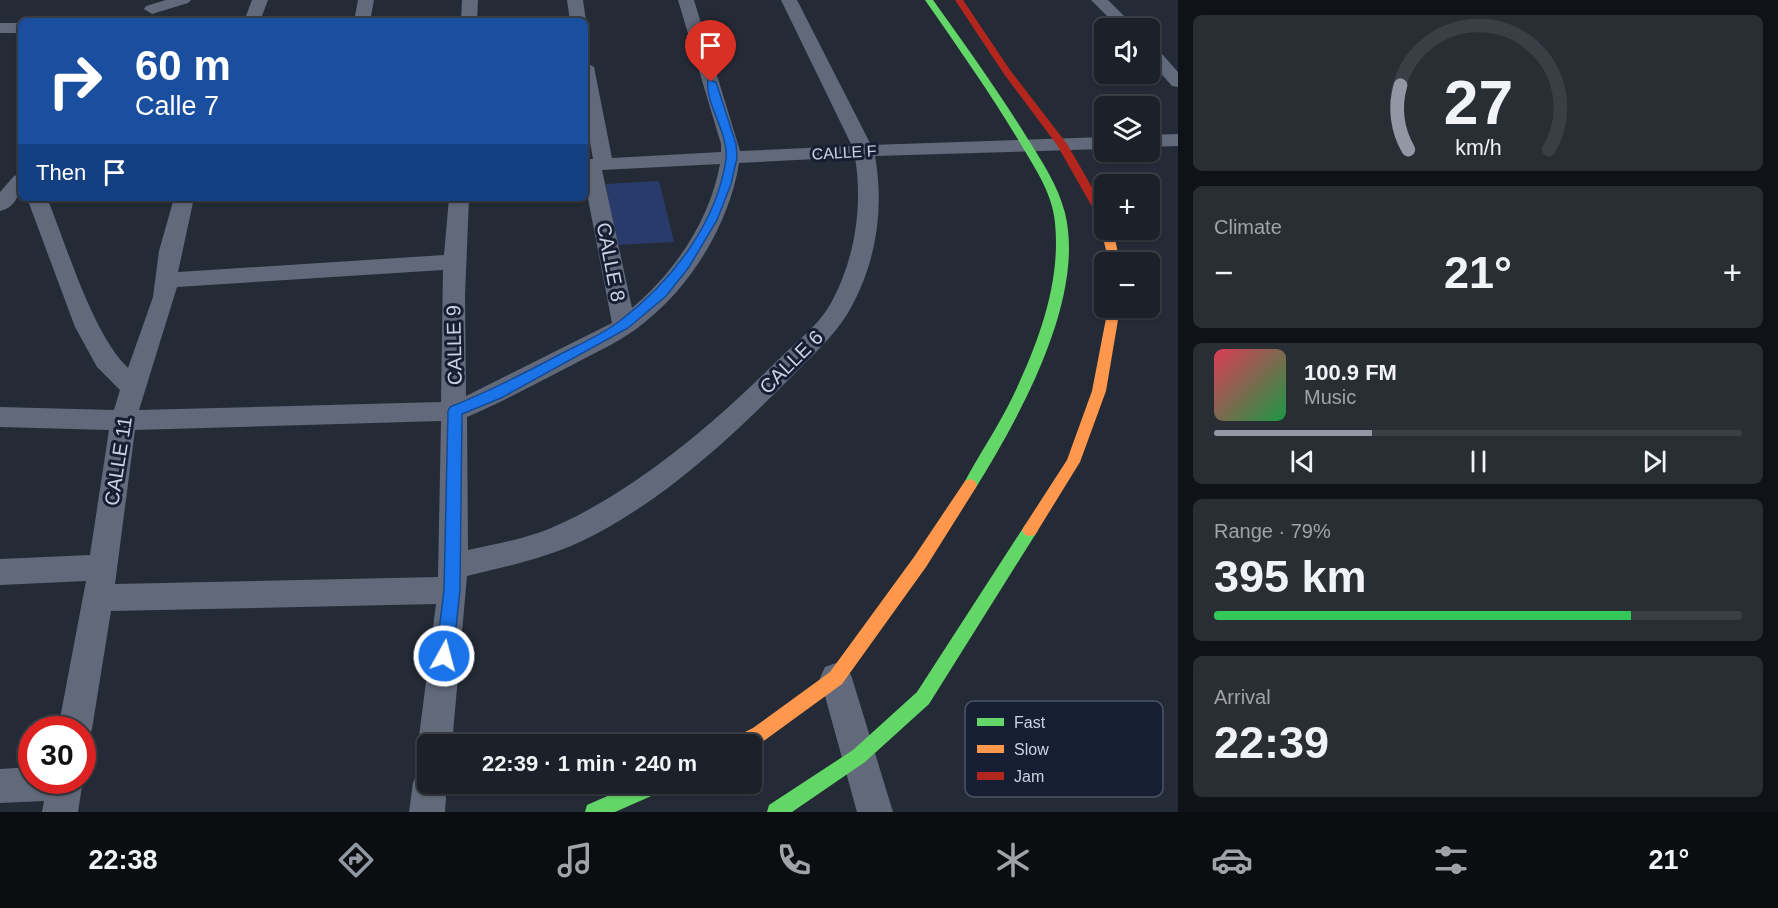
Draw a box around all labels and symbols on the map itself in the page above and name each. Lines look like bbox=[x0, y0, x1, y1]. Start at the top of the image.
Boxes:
pin bbox=[685, 20, 736, 82]
street label: CALLE F bbox=[811, 142, 877, 163]
street label: CALLE 8 bbox=[593, 221, 629, 303]
street label: CALLE 9 bbox=[442, 305, 466, 385]
street label: CALLE 6 bbox=[755, 326, 827, 398]
street label: CALLE 11 bbox=[100, 415, 136, 507]
position arrow bbox=[412, 624, 476, 688]
legend bbox=[965, 701, 1163, 797]
text: Fast bbox=[1014, 714, 1046, 731]
speed limit sign: 30 bbox=[18, 716, 96, 794]
text: Slow bbox=[1014, 741, 1049, 758]
text: Jam bbox=[1014, 768, 1044, 785]

